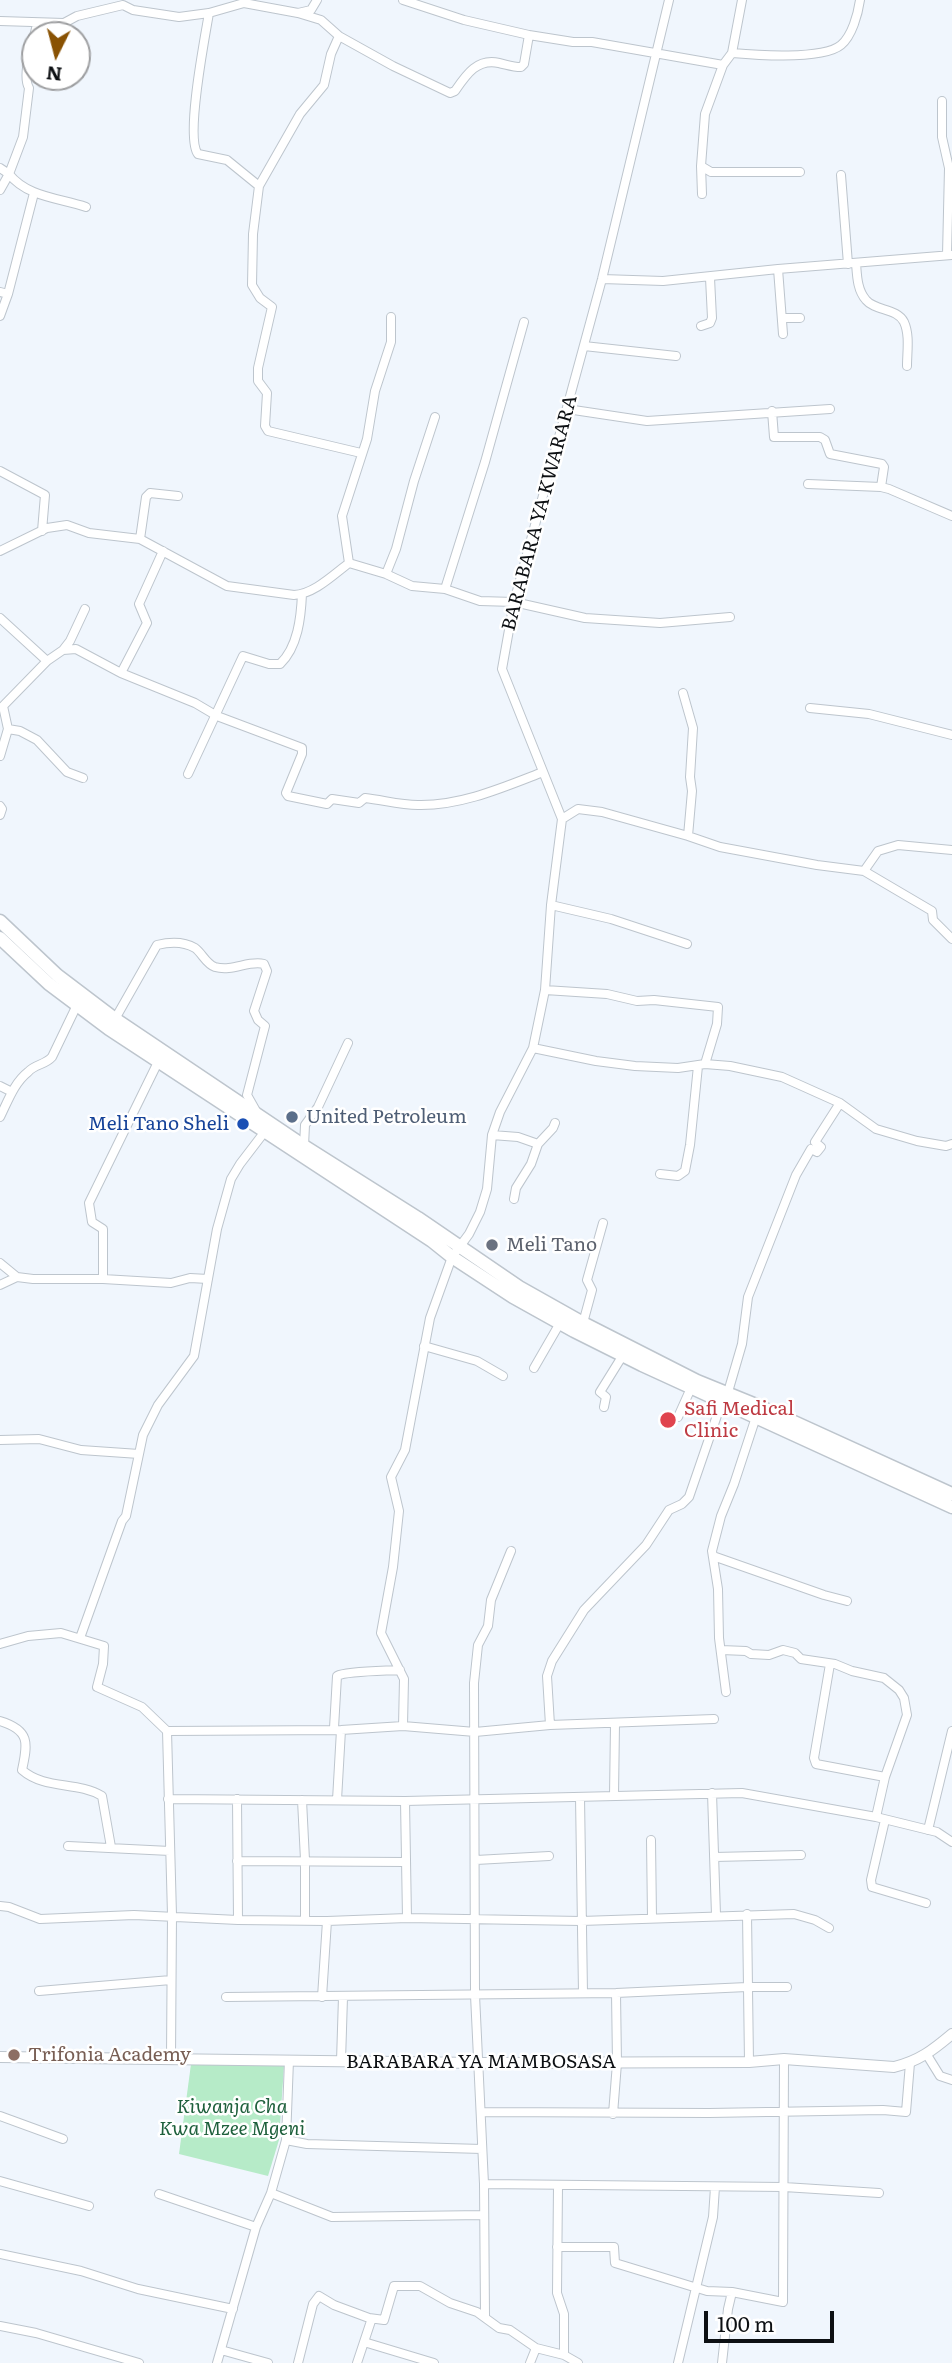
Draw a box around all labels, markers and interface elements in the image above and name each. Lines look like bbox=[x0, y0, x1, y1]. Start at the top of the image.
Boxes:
north arrow bbox=[21, 21, 91, 91]
text: N bbox=[45, 60, 63, 90]
street label: BARABARA YA KWARARA bbox=[498, 393, 582, 633]
place label: United Petroleum bbox=[306, 1106, 467, 1128]
marker: United Petroleum bbox=[284, 1109, 300, 1125]
place label: Meli Tano Sheli bbox=[88, 1113, 229, 1135]
marker: Meli Tano Sheli bbox=[235, 1116, 251, 1132]
place label: Meli Tano bbox=[506, 1234, 597, 1256]
marker: Meli Tano bbox=[484, 1237, 500, 1253]
place label: Safi Medical Clinic bbox=[684, 1398, 794, 1442]
marker: Safi Medical Clinic bbox=[658, 1410, 678, 1430]
place label: Trifonia Academy bbox=[28, 2044, 191, 2066]
marker: Trifonia Academy bbox=[6, 2047, 22, 2063]
street label: BARABARA YA MAMBOSASA bbox=[346, 2051, 616, 2073]
park label: Kiwanja Cha Kwa Mzee Mgeni bbox=[159, 2096, 305, 2140]
scale bar bbox=[707, 2296, 836, 2340]
text: 100 m bbox=[717, 2307, 774, 2338]

